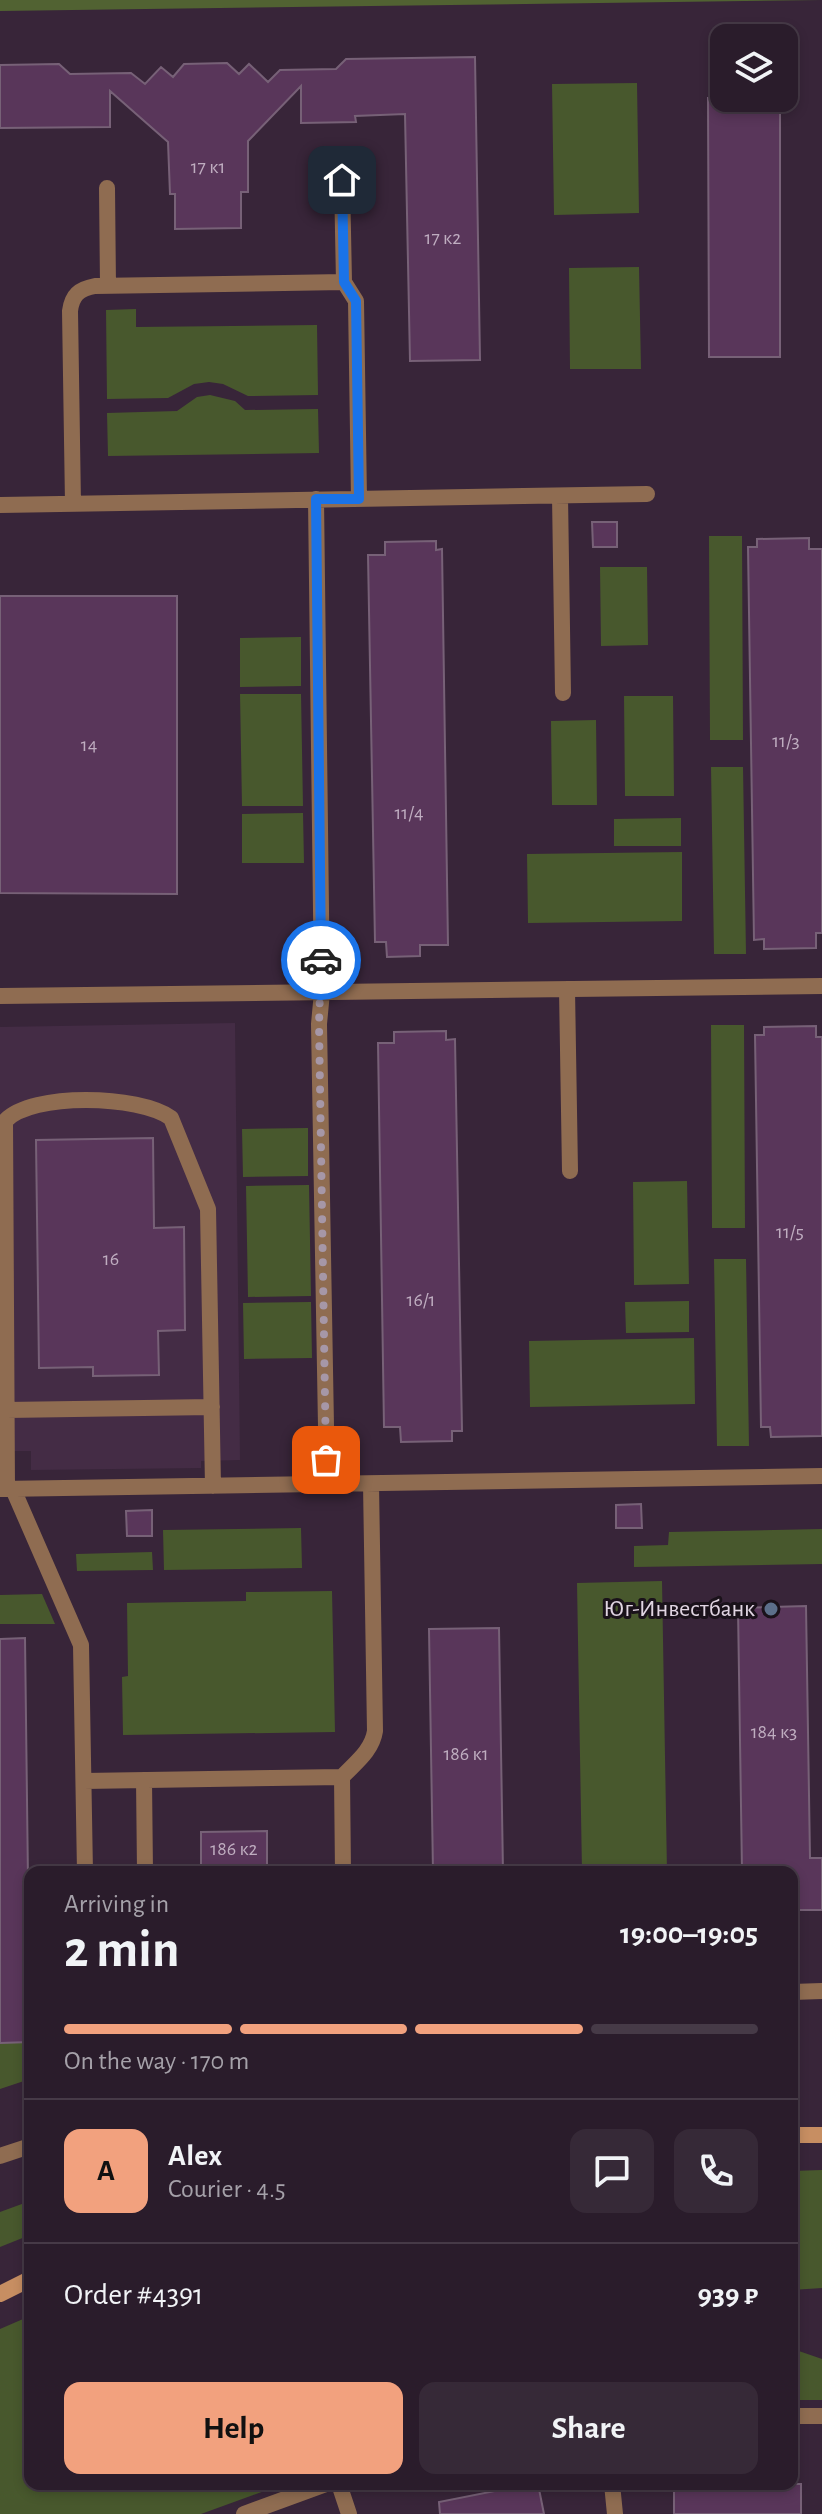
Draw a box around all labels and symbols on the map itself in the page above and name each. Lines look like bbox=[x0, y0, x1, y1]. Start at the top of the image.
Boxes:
pin bbox=[308, 146, 376, 214]
house number: 17 к1 bbox=[191, 157, 225, 177]
house number: 17 к2 bbox=[425, 228, 461, 248]
house number: 11/3 bbox=[772, 731, 800, 751]
house number: 14 bbox=[81, 735, 97, 755]
house number: 11/4 bbox=[394, 803, 424, 823]
courier bbox=[281, 920, 361, 1000]
house number: 11/5 bbox=[776, 1222, 804, 1242]
house number: 16 bbox=[103, 1249, 119, 1269]
house number: 16/1 bbox=[407, 1290, 435, 1310]
pin bbox=[292, 1426, 360, 1494]
place label: Юг-Инвестбанк bbox=[603, 1597, 755, 1621]
marker: Юг-Инвестбанк bbox=[762, 1600, 780, 1618]
house number: 184 к3 bbox=[751, 1722, 797, 1742]
house number: 186 к1 bbox=[443, 1744, 489, 1764]
house number: 186 к2 bbox=[210, 1839, 258, 1859]

